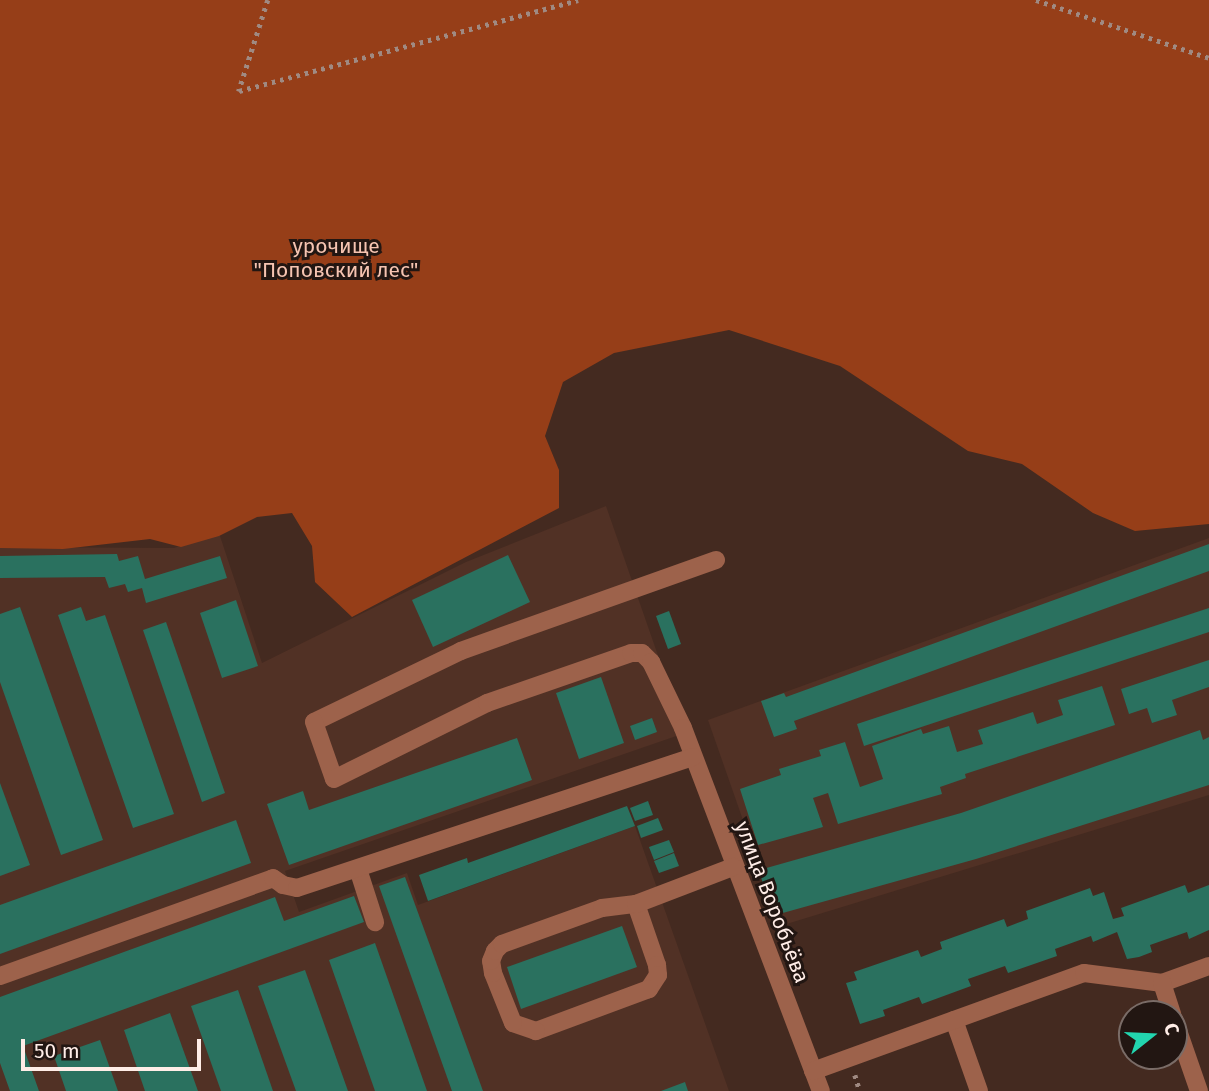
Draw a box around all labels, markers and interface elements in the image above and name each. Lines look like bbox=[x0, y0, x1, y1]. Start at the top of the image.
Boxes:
park label: урочище "Поповский лес" bbox=[254, 233, 418, 283]
street label: улица Воробьёва bbox=[730, 818, 814, 986]
north arrow bbox=[1118, 1000, 1188, 1070]
text: С bbox=[1159, 1020, 1184, 1038]
scale bar bbox=[24, 1024, 205, 1068]
text: 50 m bbox=[34, 1038, 80, 1064]

